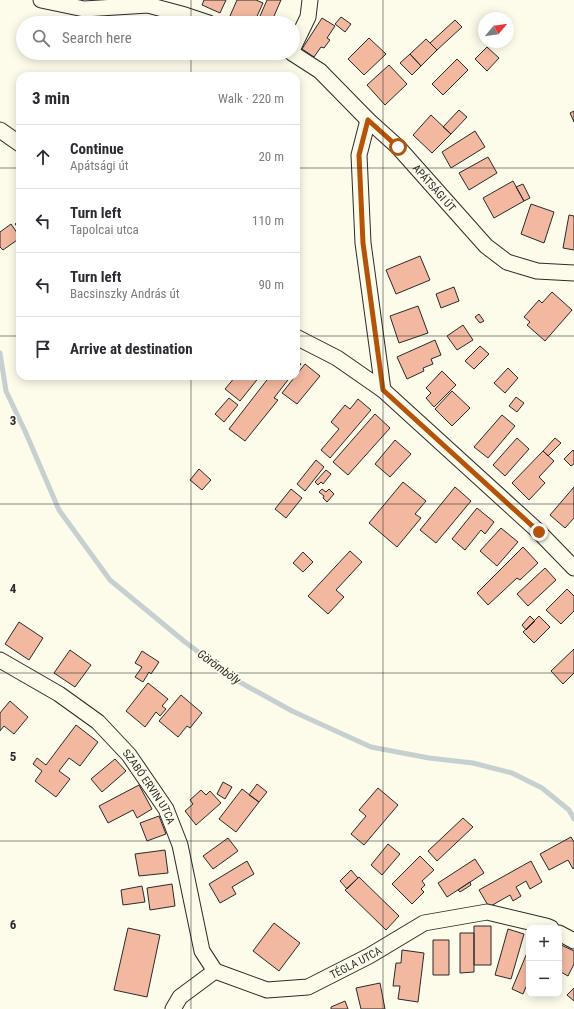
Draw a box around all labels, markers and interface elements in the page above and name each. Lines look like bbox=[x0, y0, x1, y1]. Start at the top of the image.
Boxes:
north arrow bbox=[478, 12, 514, 48]
search box bbox=[16, 16, 300, 60]
icon: search bbox=[30, 27, 52, 49]
text: Search here bbox=[62, 29, 132, 47]
text: 3 min bbox=[32, 88, 70, 108]
text: Walk · 220 m bbox=[218, 91, 284, 106]
route start bbox=[389, 138, 407, 156]
text: Continue bbox=[70, 140, 124, 158]
icon: ahead bbox=[32, 146, 54, 168]
text: 20 m bbox=[258, 149, 284, 164]
text: Apátsági út bbox=[70, 158, 129, 173]
street label: APÁTSÁGI ÚT bbox=[410, 162, 459, 214]
text: Turn left bbox=[70, 204, 121, 222]
icon: left bbox=[32, 210, 54, 232]
text: 110 m bbox=[252, 213, 284, 228]
text: Tapolcai utca bbox=[70, 222, 139, 237]
text: Turn left bbox=[70, 268, 121, 286]
icon: left bbox=[32, 274, 54, 296]
text: 90 m bbox=[258, 277, 284, 292]
text: Bacsinszky András út bbox=[70, 286, 180, 301]
icon: arrive bbox=[32, 338, 54, 360]
text: Arrive at destination bbox=[70, 340, 193, 358]
text: 3 bbox=[10, 413, 16, 428]
route end bbox=[530, 523, 548, 541]
text: 4 bbox=[10, 581, 17, 596]
water label: Görömböly bbox=[195, 647, 244, 688]
street label: SZABÓ ERVIN UTCA bbox=[120, 746, 178, 827]
text: 5 bbox=[10, 749, 17, 764]
text: 6 bbox=[10, 917, 17, 932]
map controls bbox=[526, 925, 562, 997]
button: + bbox=[526, 925, 562, 961]
street label: TÉGLA UTCA bbox=[328, 943, 384, 981]
button: − bbox=[526, 961, 562, 997]

